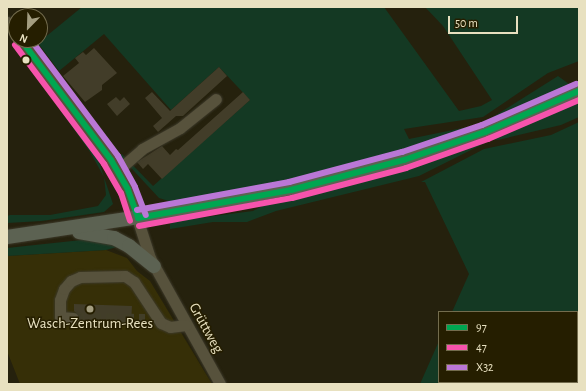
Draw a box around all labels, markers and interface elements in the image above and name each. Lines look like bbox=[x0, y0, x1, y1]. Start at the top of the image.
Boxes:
north arrow bbox=[8, 8, 48, 48]
scale bar bbox=[450, 8, 520, 34]
text: 50 m bbox=[455, 17, 478, 29]
text: N bbox=[18, 32, 29, 45]
unlabelled marker bbox=[21, 55, 31, 65]
street label: Grüttweg bbox=[185, 300, 227, 356]
marker: Wasch-Zentrum-Rees bbox=[85, 304, 95, 314]
legend bbox=[438, 311, 578, 383]
place label: Wasch-Zentrum-Rees bbox=[27, 315, 153, 333]
text: 97 bbox=[476, 321, 487, 333]
text: 47 bbox=[476, 341, 487, 353]
text: X32 bbox=[476, 361, 494, 373]

